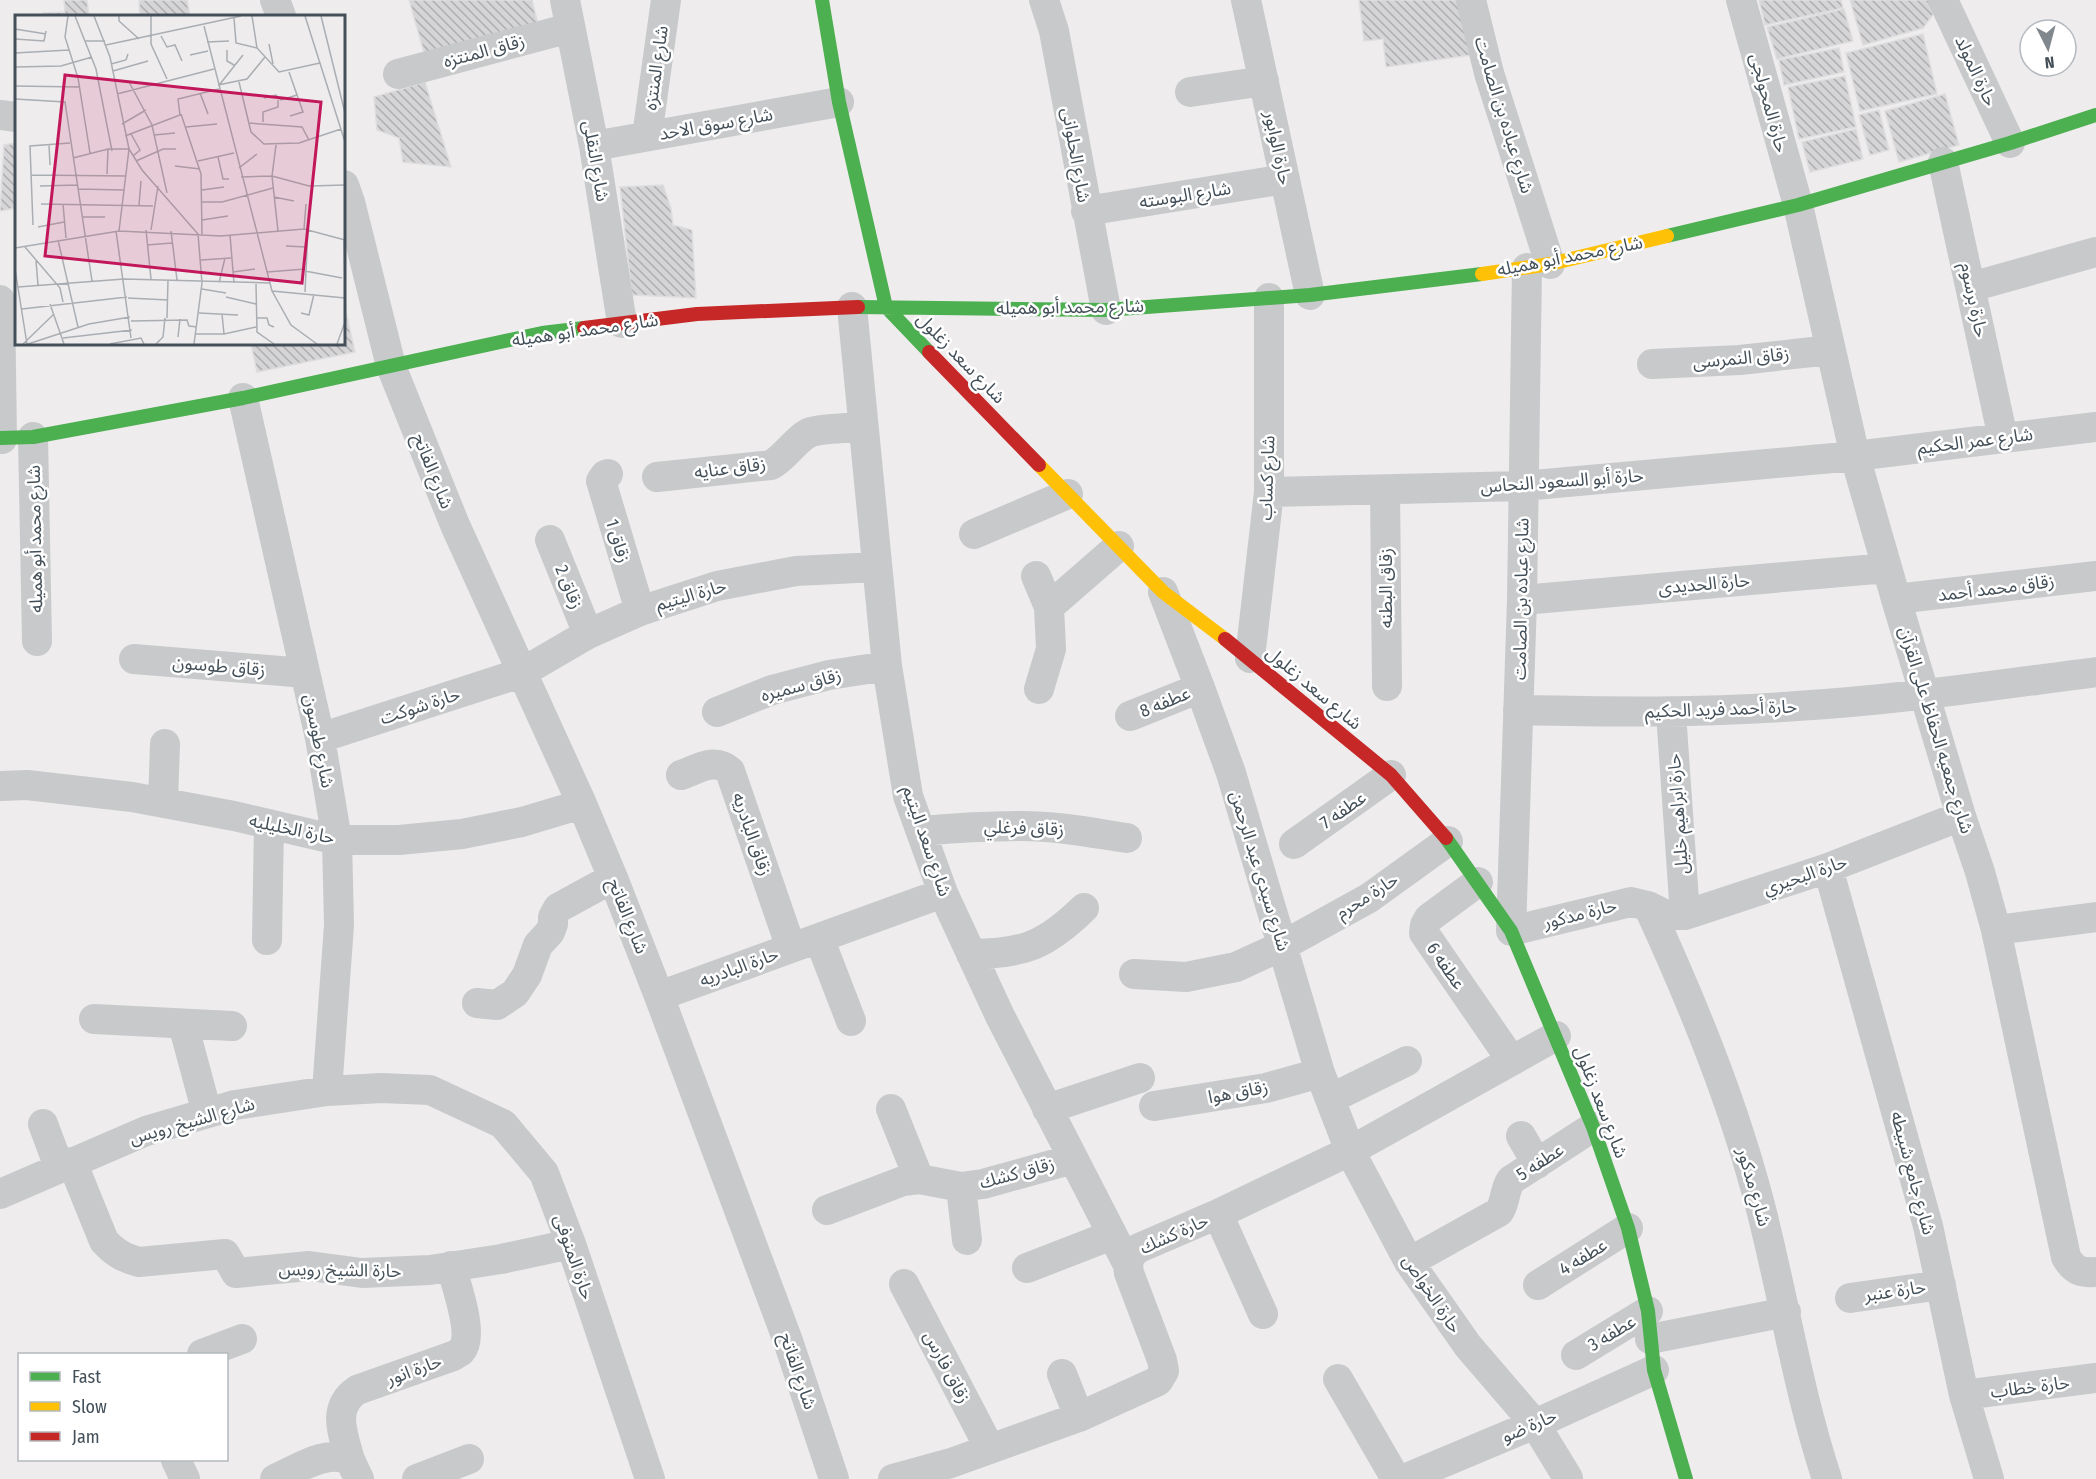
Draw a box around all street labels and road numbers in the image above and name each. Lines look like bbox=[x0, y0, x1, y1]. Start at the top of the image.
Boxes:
street label: شارع المنتزه bbox=[639, 24, 676, 112]
street label: زقاق المنتزه bbox=[441, 30, 527, 72]
street label: حارة المولد bbox=[1950, 32, 2002, 110]
street label: شارع عباده بن الصامت bbox=[1467, 34, 1538, 197]
street label: حارة المحولجى bbox=[1745, 51, 1793, 155]
street label: شارع سوق الاحد bbox=[657, 103, 775, 148]
street label: شارع الحلوانى bbox=[1054, 106, 1095, 205]
street label: حارة الوابور bbox=[1259, 108, 1297, 187]
street label: شارع النقلى bbox=[575, 119, 614, 204]
street label: شارع البوسته bbox=[1138, 177, 1233, 216]
street label: شارع محمد أبو هميله bbox=[1495, 231, 1645, 284]
street label: حارة برسوم bbox=[1952, 261, 1993, 340]
street label: شارع محمد أبو هميله bbox=[996, 294, 1144, 322]
street label: شارع سعد زغلول bbox=[910, 308, 1010, 410]
street label: شارع محمد أبو هميله bbox=[510, 309, 660, 354]
street label: زقاق النمرسى bbox=[1692, 343, 1790, 373]
street label: شارع عمر الحكيم bbox=[1916, 423, 2035, 462]
street label: شارع الفاتح bbox=[405, 430, 458, 513]
street label: شارع كساب bbox=[1255, 435, 1282, 521]
street label: زقاق عنايه bbox=[693, 453, 767, 483]
street label: حارة أبو السعود النحاس bbox=[1480, 464, 1644, 498]
street label: شارع محمد أبو هميله bbox=[22, 465, 50, 613]
street label: زقاق 1 bbox=[601, 516, 635, 566]
street label: شارع عباده بن الصامت bbox=[1509, 518, 1536, 680]
street label: زقاق البطنه bbox=[1375, 548, 1397, 628]
street label: زقاق 2 bbox=[550, 562, 588, 612]
street label: حارة الحديدى bbox=[1657, 569, 1751, 599]
street label: زقاق محمد أحمد bbox=[1936, 570, 2056, 606]
street label: حارة اليتيم bbox=[653, 574, 729, 617]
street label: شارع جمعيه الحفاظ على القرآن bbox=[1891, 624, 1978, 837]
street label: شارع سعد زغلول bbox=[1260, 642, 1366, 737]
street label: زقاق طوسون bbox=[172, 651, 266, 681]
street label: زقاق سميره bbox=[758, 664, 844, 706]
street label: عطفه 8 bbox=[1136, 682, 1194, 722]
street label: حارة شوكت bbox=[377, 683, 463, 729]
street label: شارع طوسون bbox=[296, 692, 339, 790]
street label: حارة أحمد فريد الحكيم bbox=[1644, 695, 1798, 725]
street label: حارة ابراهيم خليل bbox=[1663, 753, 1695, 875]
street label: شارع سعد اليتيم bbox=[895, 783, 956, 900]
street label: عطفه 7 bbox=[1316, 786, 1370, 834]
street label: شارع سيدى عبد الرحمن bbox=[1222, 788, 1295, 955]
street label: زقاق البادريه bbox=[727, 789, 777, 879]
street label: حارة الخليليه bbox=[247, 809, 337, 849]
street label: زقاق فرغلي bbox=[984, 816, 1064, 843]
street label: حارة البحيري bbox=[1760, 850, 1851, 902]
street label: حارة محرم bbox=[1332, 868, 1404, 926]
street label: شارع الفاتح bbox=[600, 875, 653, 958]
street label: حارة مدكور bbox=[1540, 894, 1619, 934]
street label: عطفه 6 bbox=[1422, 938, 1470, 994]
street label: حارة البادريه bbox=[697, 943, 781, 991]
street label: شارع سعد زغلول bbox=[1567, 1043, 1632, 1162]
street label: زقاق هوا bbox=[1206, 1076, 1270, 1108]
street label: شارع الشيخ رويس bbox=[127, 1093, 258, 1152]
street label: شارع جامع شبيطه bbox=[1883, 1109, 1940, 1238]
street label: عطفه 5 bbox=[1512, 1139, 1568, 1185]
street label: شارع مدكور bbox=[1729, 1144, 1776, 1230]
street label: زقاق كشك bbox=[977, 1152, 1057, 1194]
street label: حارة كشك bbox=[1136, 1209, 1212, 1259]
street label: حارة المنوفى bbox=[549, 1212, 599, 1302]
street label: عطفه 4 bbox=[1555, 1234, 1611, 1280]
street label: حارة الخواص bbox=[1398, 1251, 1466, 1337]
street label: حارة الشيخ رويس bbox=[278, 1258, 402, 1284]
street label: حارة عنبر bbox=[1862, 1276, 1927, 1306]
street label: عطفه 3 bbox=[1584, 1310, 1640, 1356]
street label: زقاق فارس bbox=[919, 1327, 975, 1407]
street label: شارع الفاتح bbox=[772, 1330, 821, 1413]
street label: حارة انور bbox=[382, 1350, 445, 1391]
street label: حارة خطاب bbox=[1989, 1371, 2071, 1403]
street label: حارة ضو bbox=[1498, 1405, 1560, 1447]

